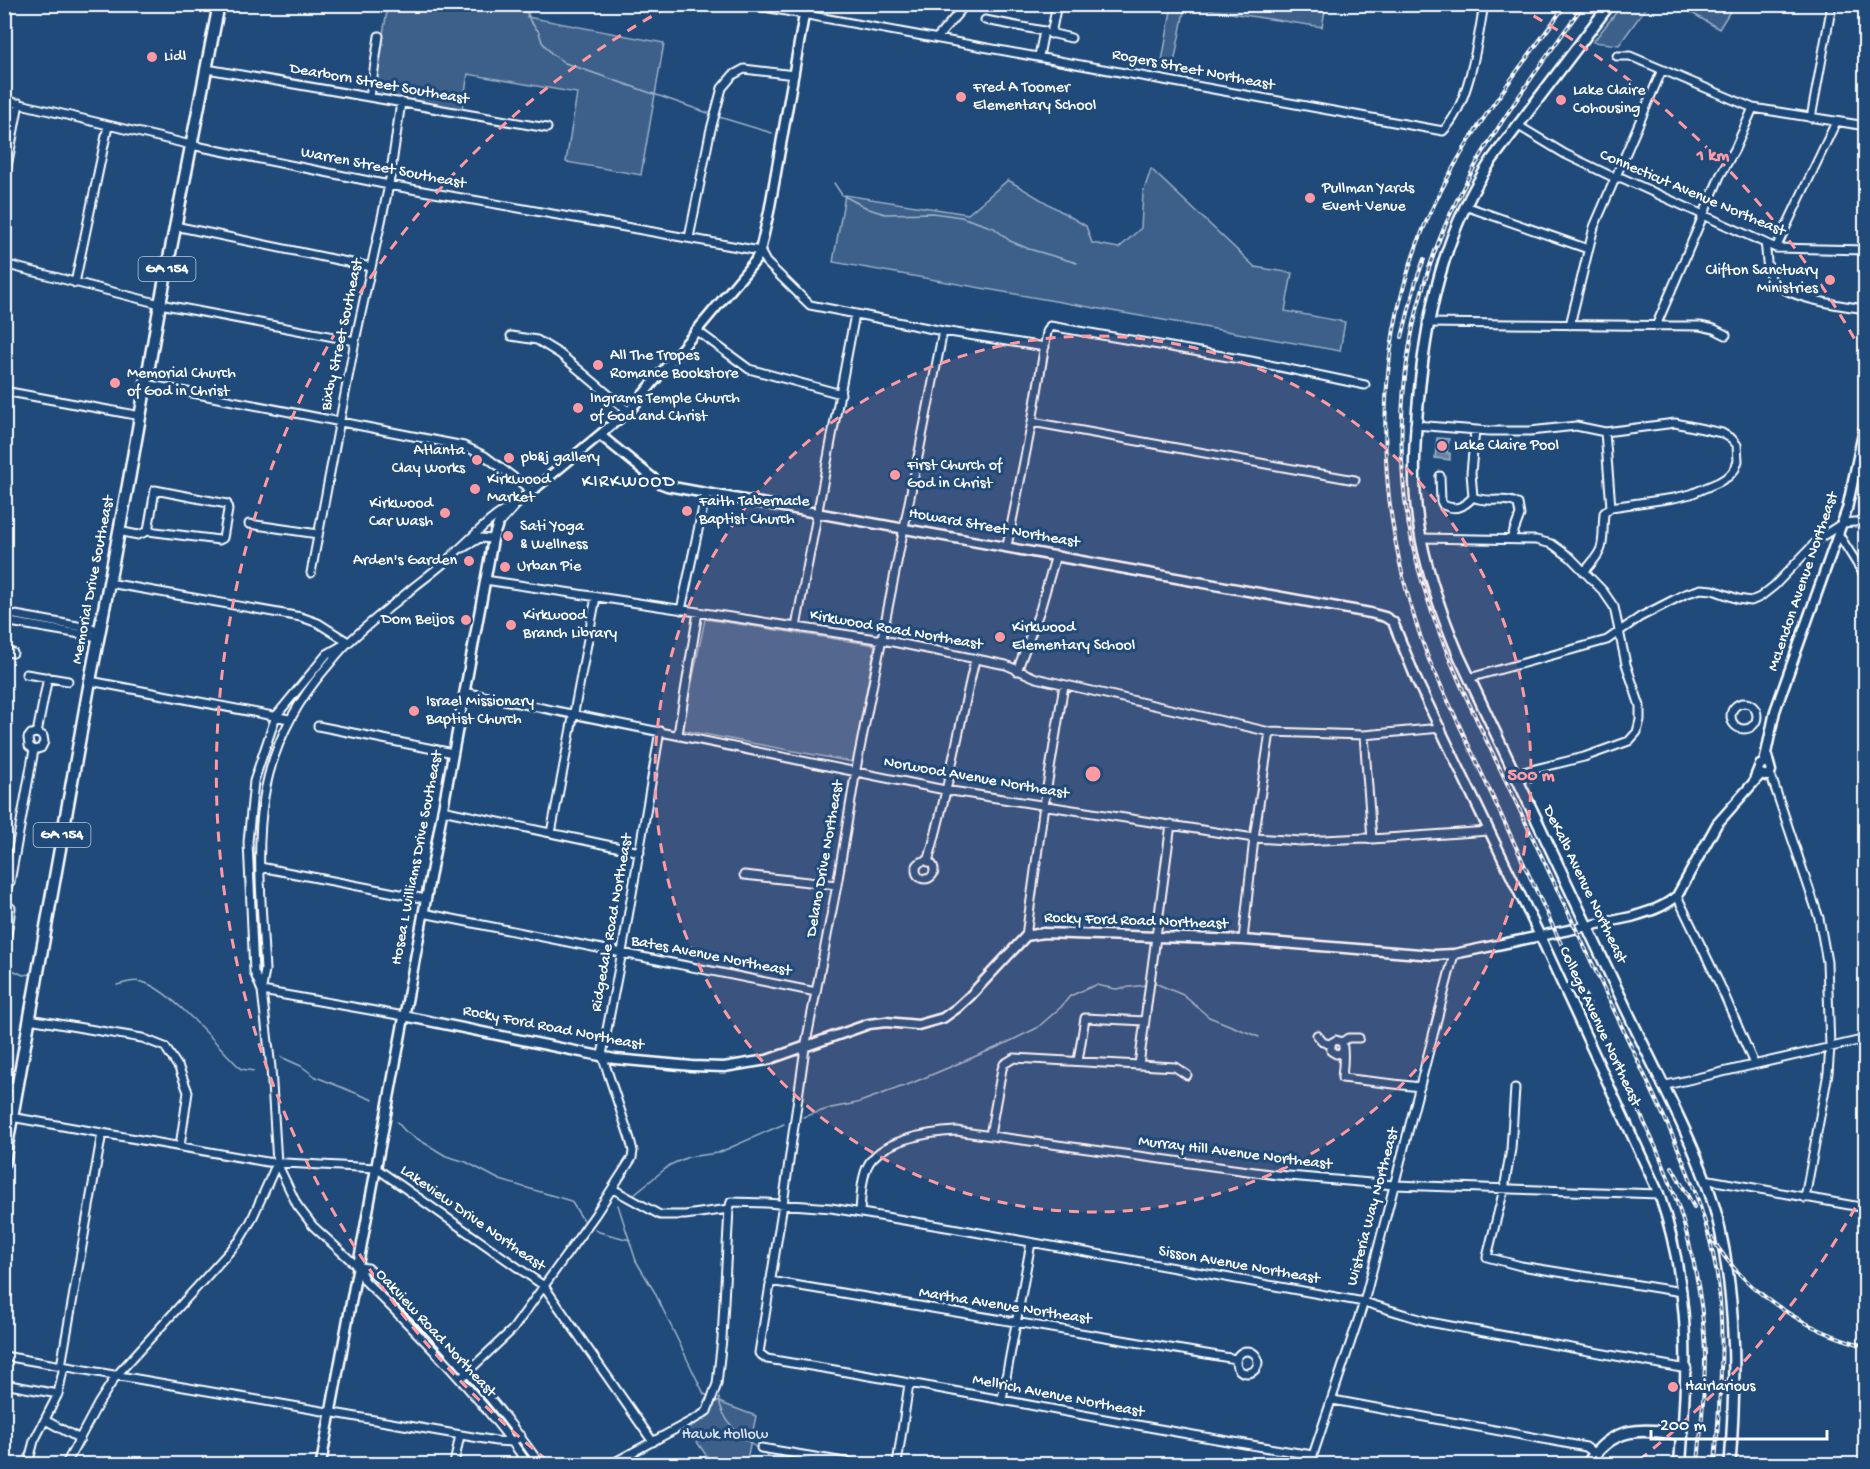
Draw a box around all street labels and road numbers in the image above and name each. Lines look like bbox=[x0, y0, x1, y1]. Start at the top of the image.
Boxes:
street label: Rogers Street Northeast bbox=[1110, 46, 1277, 96]
street label: Dearborn Street Southeast bbox=[287, 60, 471, 110]
street label: Warren Street Southeast bbox=[299, 144, 469, 195]
street label: Connecticut Avenue Northeast bbox=[1596, 146, 1789, 242]
street label: Bixby Street Southeast bbox=[317, 256, 369, 414]
road number: GA 154 bbox=[138, 257, 195, 281]
street label: McLendon Avenue Northeast bbox=[1764, 488, 1844, 674]
street label: Memorial Drive Southeast bbox=[68, 493, 120, 666]
street label: Howard Street Northeast bbox=[907, 505, 1082, 554]
street label: Kirkwood Road Northeast bbox=[808, 606, 985, 656]
street label: Hosea L Williams Drive Southeast bbox=[388, 748, 448, 967]
street label: Norwood Avenue Northeast bbox=[882, 753, 1071, 805]
street label: Delano Drive Northeast bbox=[803, 778, 849, 940]
street label: DeKalb Avenue Northeast bbox=[1537, 802, 1631, 968]
road number: GA 154 bbox=[34, 823, 90, 847]
street label: Ridgedale Road Northeast bbox=[588, 831, 638, 1013]
street label: Rocky Ford Road Northeast bbox=[1044, 909, 1230, 935]
street label: Bates Avenue Northeast bbox=[628, 932, 794, 982]
street label: College Avenue Northeast bbox=[1554, 944, 1645, 1111]
street label: Rocky Ford Road Northeast bbox=[461, 1002, 647, 1056]
street label: Wisteria Way Northeast bbox=[1344, 1124, 1405, 1288]
street label: Murray Hill Avenue Northeast bbox=[1137, 1133, 1334, 1175]
street label: Lakeview Drive Northeast bbox=[396, 1162, 549, 1277]
street label: Sisson Avenue Northeast bbox=[1157, 1242, 1323, 1290]
street label: Oakview Road Northeast bbox=[371, 1266, 500, 1403]
street label: Martha Avenue Northeast bbox=[917, 1284, 1094, 1330]
street label: Mellrich Avenue Northeast bbox=[971, 1371, 1147, 1423]

